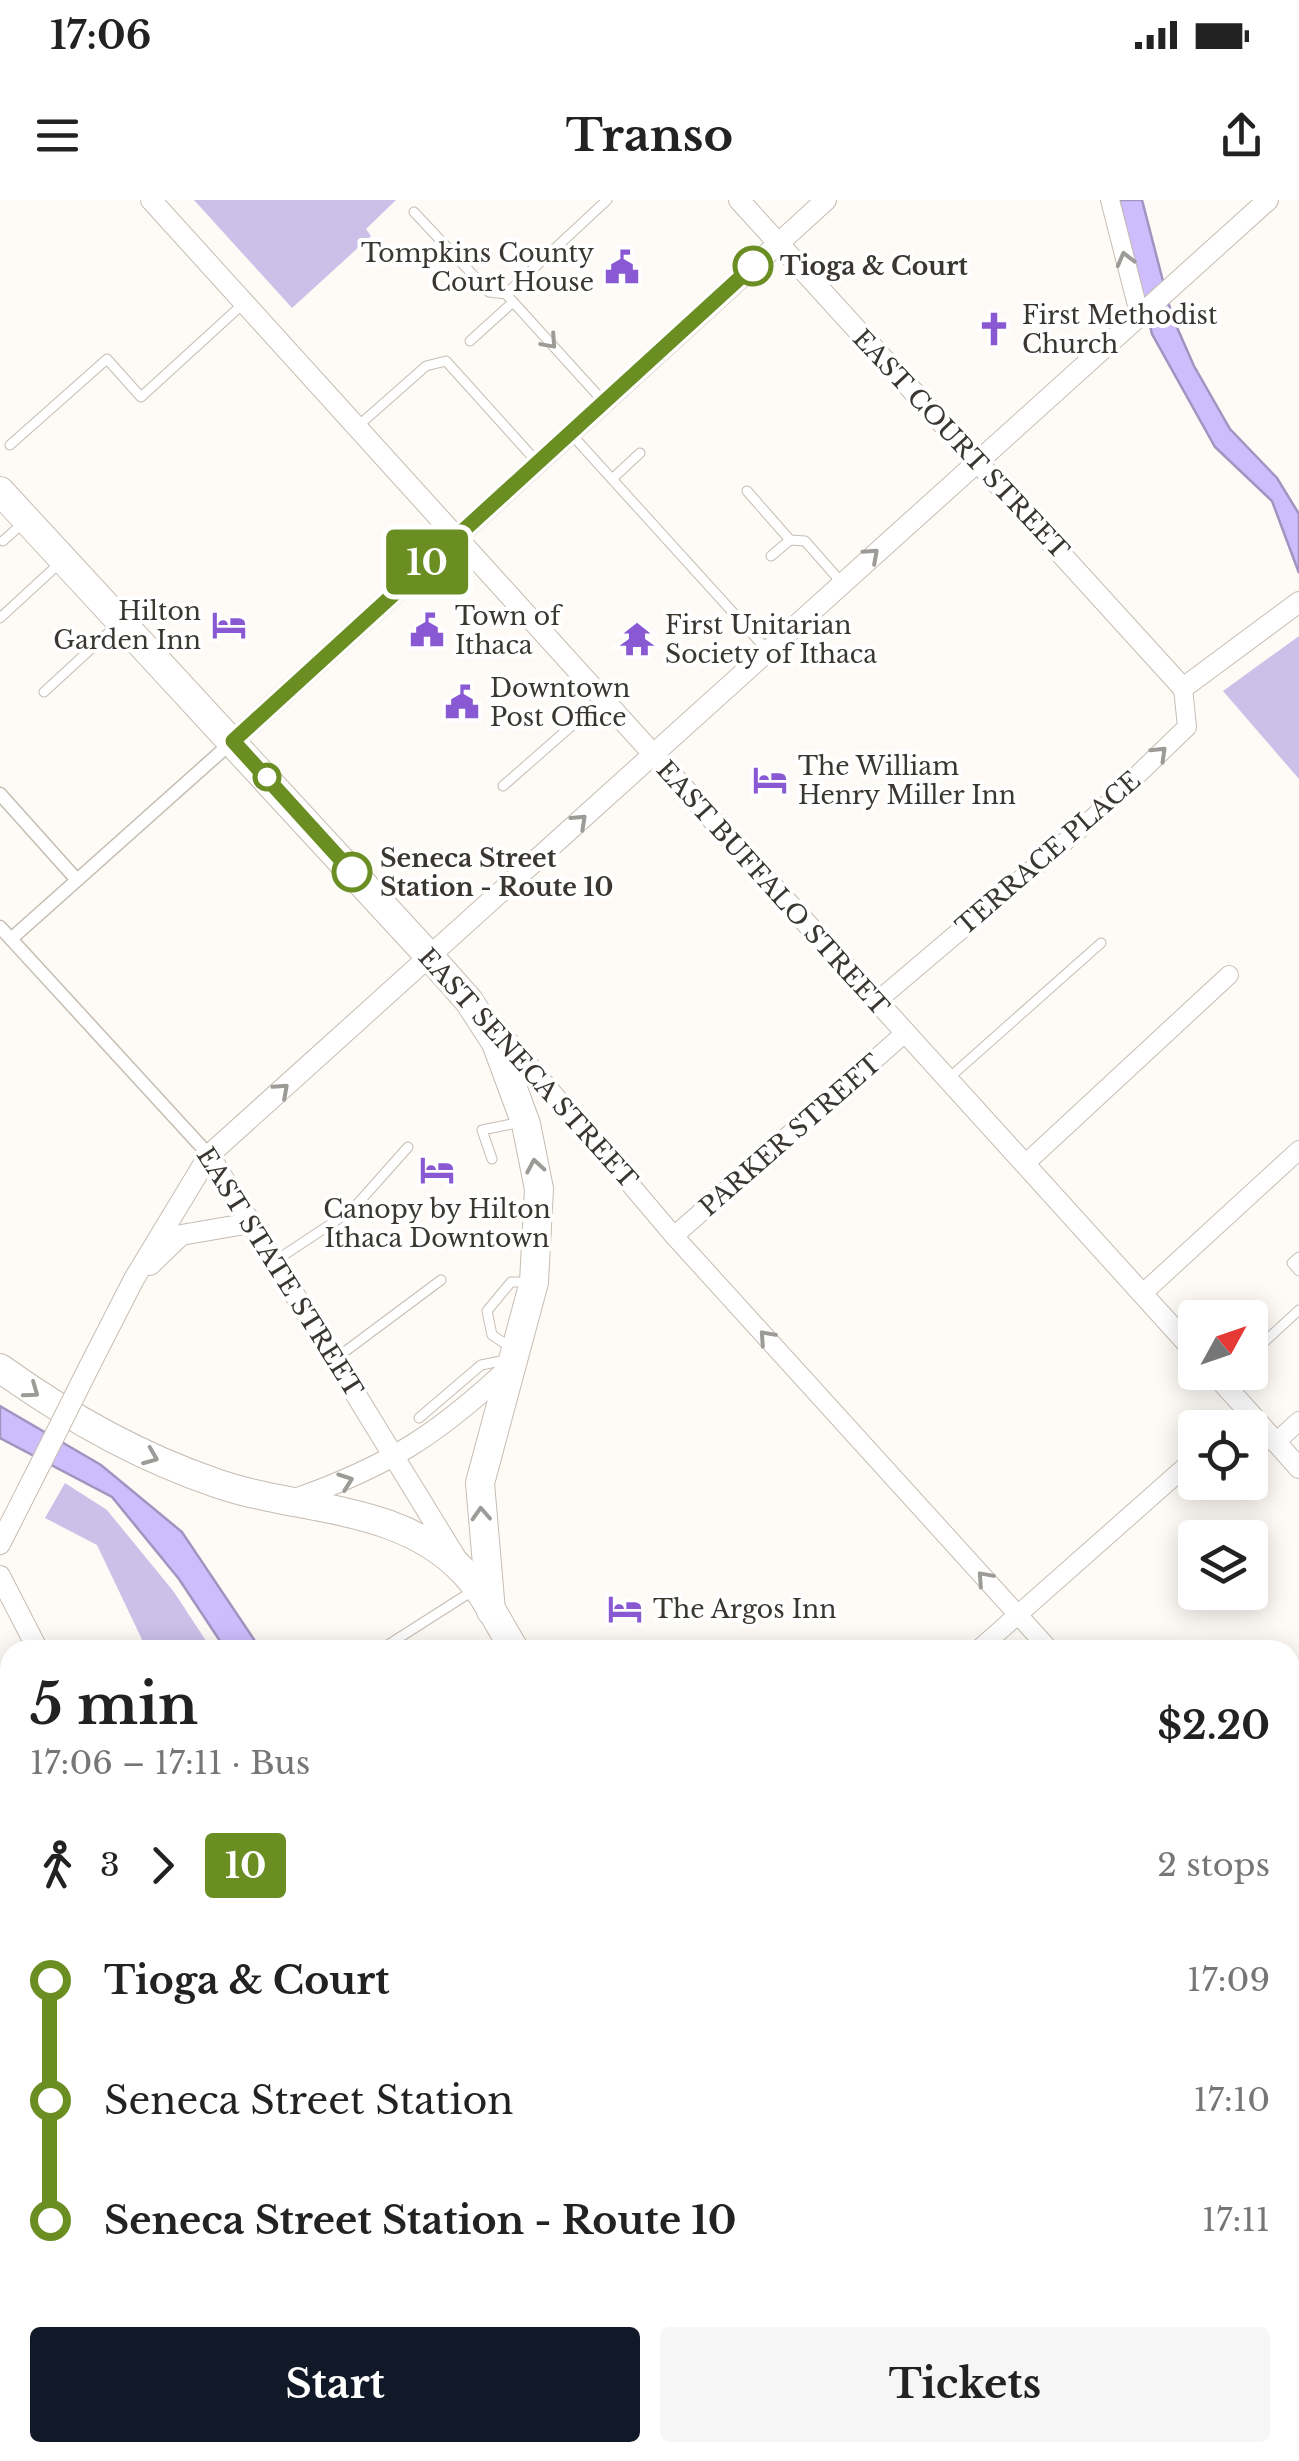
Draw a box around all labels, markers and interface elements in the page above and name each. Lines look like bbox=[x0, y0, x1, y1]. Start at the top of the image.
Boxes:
text: 17:06 bbox=[50, 12, 151, 59]
text: Transo bbox=[566, 107, 733, 163]
icon: menu bbox=[30, 108, 85, 163]
icon: share bbox=[1214, 108, 1269, 163]
place label: Tompkins County Court House bbox=[361, 238, 594, 298]
marker: Tioga & Court bbox=[734, 247, 772, 285]
public building icon: Tompkins County Court House bbox=[603, 248, 641, 286]
one-way arrow bbox=[1116, 250, 1137, 267]
place label: Tioga & Court bbox=[780, 251, 968, 282]
place label: First Methodist Church bbox=[1022, 300, 1218, 360]
church icon: First Methodist Church bbox=[975, 310, 1013, 348]
street label: EAST COURT STREET bbox=[846, 323, 1075, 566]
one-way arrow bbox=[538, 330, 556, 349]
line badge: 10 bbox=[382, 530, 472, 594]
text: 10 bbox=[406, 541, 448, 584]
one-way arrow bbox=[860, 549, 879, 567]
place label: Hilton Garden Inn bbox=[53, 596, 201, 656]
place label: Town of Ithaca bbox=[455, 601, 563, 661]
hotel icon: Hilton Garden Inn bbox=[210, 606, 248, 644]
place label: First Unitarian Society of Ithaca bbox=[665, 610, 877, 670]
public building icon: Town of Ithaca bbox=[408, 611, 446, 649]
temple icon: First Unitarian Society of Ithaca bbox=[618, 620, 656, 658]
place label: Downtown Post Office bbox=[490, 673, 630, 733]
public building icon: Downtown Post Office bbox=[443, 683, 481, 721]
one-way arrow bbox=[1148, 747, 1166, 765]
place label: The William Henry Miller Inn bbox=[798, 751, 1016, 811]
street label: EAST BUFFALO STREET bbox=[650, 754, 895, 1022]
hotel icon: The William Henry Miller Inn bbox=[751, 761, 789, 799]
unlabelled marker bbox=[254, 764, 280, 790]
street label: TERRACE PLACE bbox=[950, 765, 1147, 942]
one-way arrow bbox=[569, 815, 587, 833]
place label: Seneca Street Station - Route 10 bbox=[380, 843, 613, 903]
marker: Seneca Street Station - Route 10 bbox=[333, 853, 371, 891]
street label: EAST SENECA STREET bbox=[412, 942, 644, 1195]
street label: PARKER STREET bbox=[693, 1048, 887, 1223]
one-way arrow bbox=[270, 1084, 289, 1102]
street label: EAST STATE STREET bbox=[190, 1141, 369, 1403]
hotel icon: Canopy by Hilton Ithaca Downtown bbox=[418, 1151, 456, 1189]
one-way arrow bbox=[525, 1158, 546, 1175]
place label: Canopy by Hilton Ithaca Downtown bbox=[323, 1194, 551, 1254]
north arrow bbox=[1178, 1300, 1268, 1390]
map controls bbox=[1178, 1300, 1268, 1610]
one-way arrow bbox=[760, 1330, 778, 1349]
one-way arrow bbox=[21, 1379, 39, 1397]
button: locate bbox=[1178, 1410, 1268, 1500]
one-way arrow bbox=[141, 1446, 158, 1466]
one-way arrow bbox=[336, 1472, 353, 1493]
one-way arrow bbox=[471, 1505, 492, 1521]
button: layers bbox=[1178, 1520, 1268, 1610]
one-way arrow bbox=[978, 1571, 996, 1590]
hotel icon: The Argos Inn bbox=[606, 1590, 644, 1628]
place label: The Argos Inn bbox=[653, 1594, 837, 1625]
text: 5 min bbox=[30, 1671, 198, 1739]
text: $2.20 bbox=[1157, 1702, 1270, 1749]
text: 17:06 – 17:11 · Bus bbox=[30, 1743, 310, 1783]
icon: walk bbox=[30, 1838, 85, 1893]
icon: forward bbox=[135, 1838, 190, 1893]
text: 10 bbox=[225, 1844, 266, 1887]
text: 3 bbox=[100, 1845, 120, 1885]
text: 2 stops bbox=[1157, 1845, 1270, 1885]
text: Tioga & Court bbox=[104, 1957, 390, 2004]
text: 17:09 bbox=[1187, 1960, 1270, 2000]
text: Seneca Street Station bbox=[104, 2077, 513, 2124]
text: 17:10 bbox=[1193, 2080, 1270, 2120]
text: Seneca Street Station - Route 10 bbox=[104, 2197, 736, 2244]
text: 17:11 bbox=[1202, 2200, 1270, 2240]
button: Start bbox=[30, 2327, 640, 2442]
button: Tickets bbox=[660, 2327, 1270, 2442]

